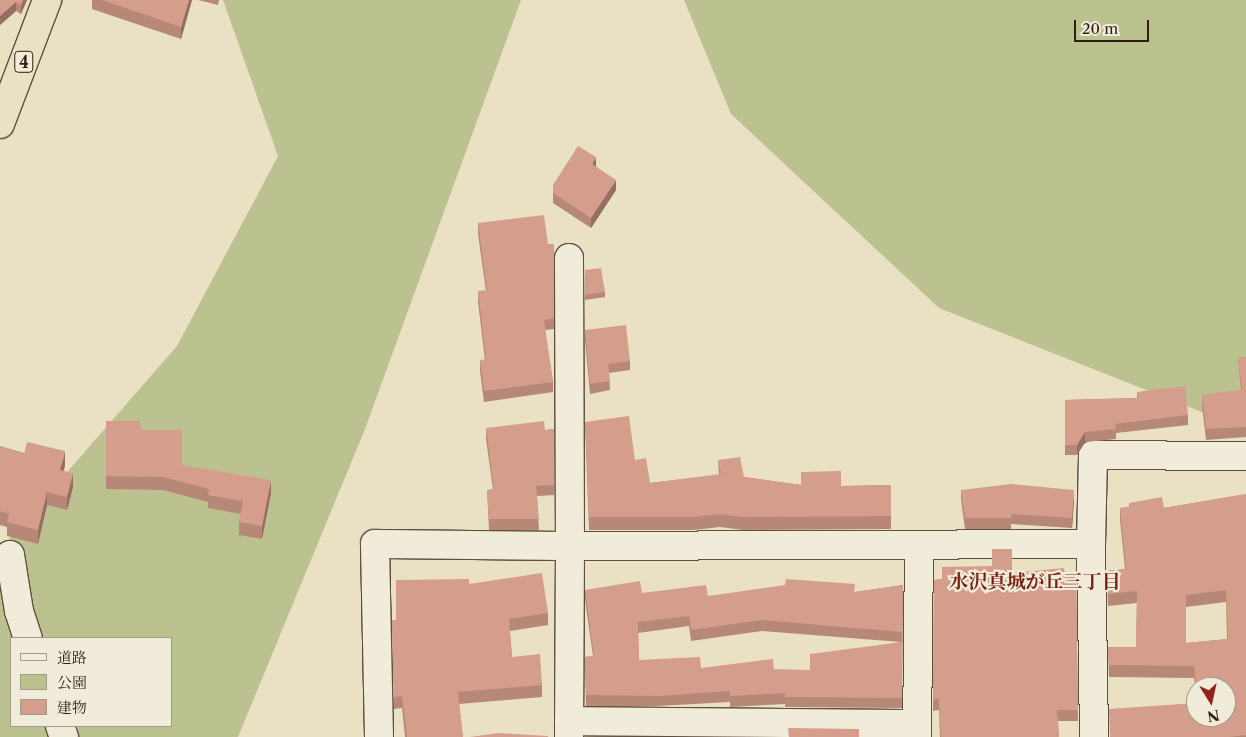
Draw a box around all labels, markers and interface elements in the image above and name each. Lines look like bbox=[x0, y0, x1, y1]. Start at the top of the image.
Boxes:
scale bar bbox=[1076, 10, 1151, 42]
text: 20 m bbox=[1082, 19, 1118, 38]
road number: 4 bbox=[14, 48, 34, 76]
district label: 水沢真城が丘三丁目 bbox=[950, 571, 1120, 593]
legend bbox=[10, 637, 172, 727]
text: 道路 bbox=[57, 648, 87, 667]
text: 公園 bbox=[57, 673, 87, 692]
north arrow bbox=[1186, 677, 1236, 727]
text: 建物 bbox=[57, 698, 87, 717]
text: N bbox=[1206, 706, 1221, 726]

